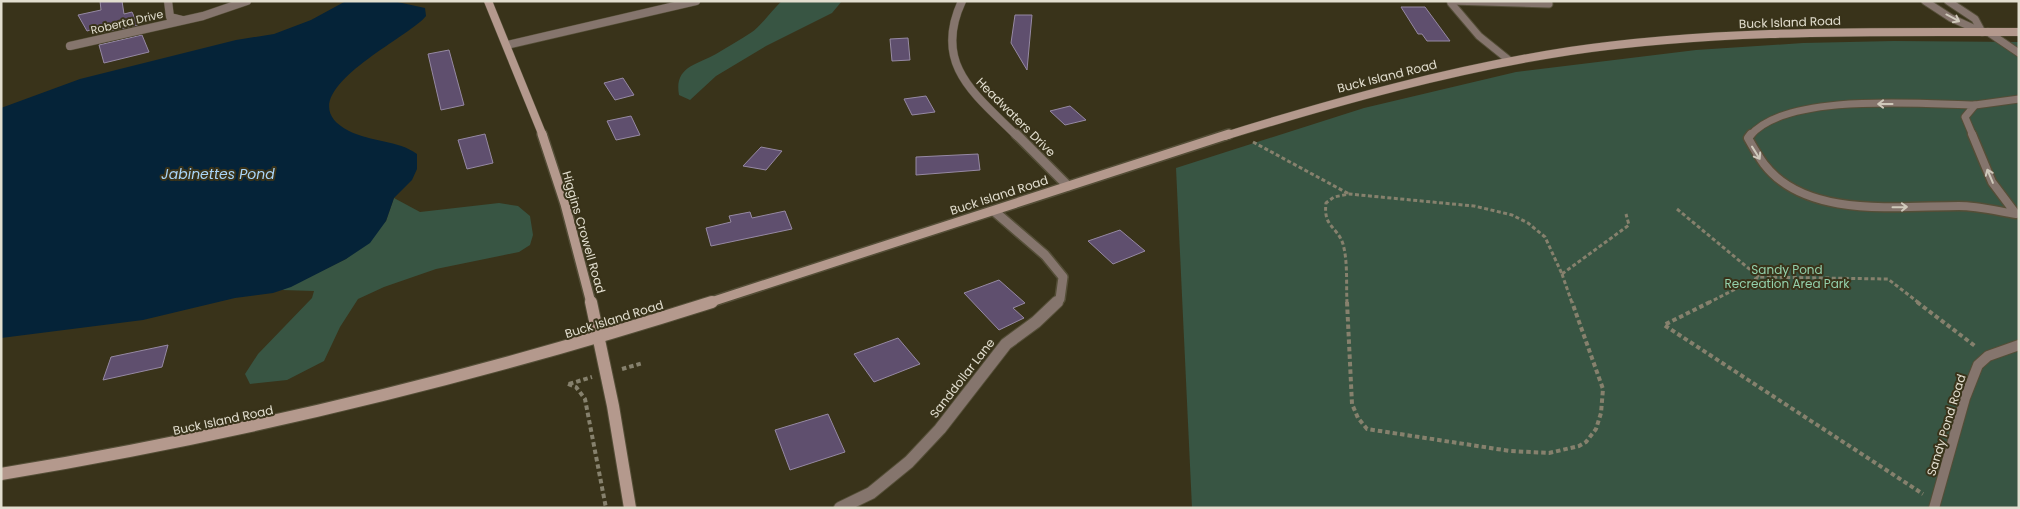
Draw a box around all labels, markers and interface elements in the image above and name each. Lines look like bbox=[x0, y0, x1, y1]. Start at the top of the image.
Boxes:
street label: Roberta Drive bbox=[89, 6, 165, 38]
street label: Buck Island Road bbox=[1739, 12, 1841, 32]
one-way arrow bbox=[1945, 13, 1960, 23]
street label: Buck Island Road bbox=[1335, 55, 1439, 97]
street label: Headwaters Drive bbox=[973, 74, 1059, 160]
one-way arrow bbox=[1877, 99, 1893, 109]
one-way arrow bbox=[1751, 145, 1761, 159]
water label: Jabinettes Pond bbox=[161, 164, 275, 184]
street label: Higgins Crowell Road bbox=[558, 169, 610, 295]
one-way arrow bbox=[1984, 169, 1994, 184]
street label: Buck Island Road bbox=[948, 171, 1050, 219]
one-way arrow bbox=[1892, 203, 1908, 212]
park label: Sandy Pond Recreation Area Park bbox=[1725, 261, 1850, 292]
street label: Buck Island Road bbox=[563, 296, 665, 342]
street label: Sanddollar Lane bbox=[925, 335, 999, 421]
street label: Sandy Pond Road bbox=[1922, 372, 1970, 478]
street label: Buck Island Road bbox=[171, 401, 275, 439]

